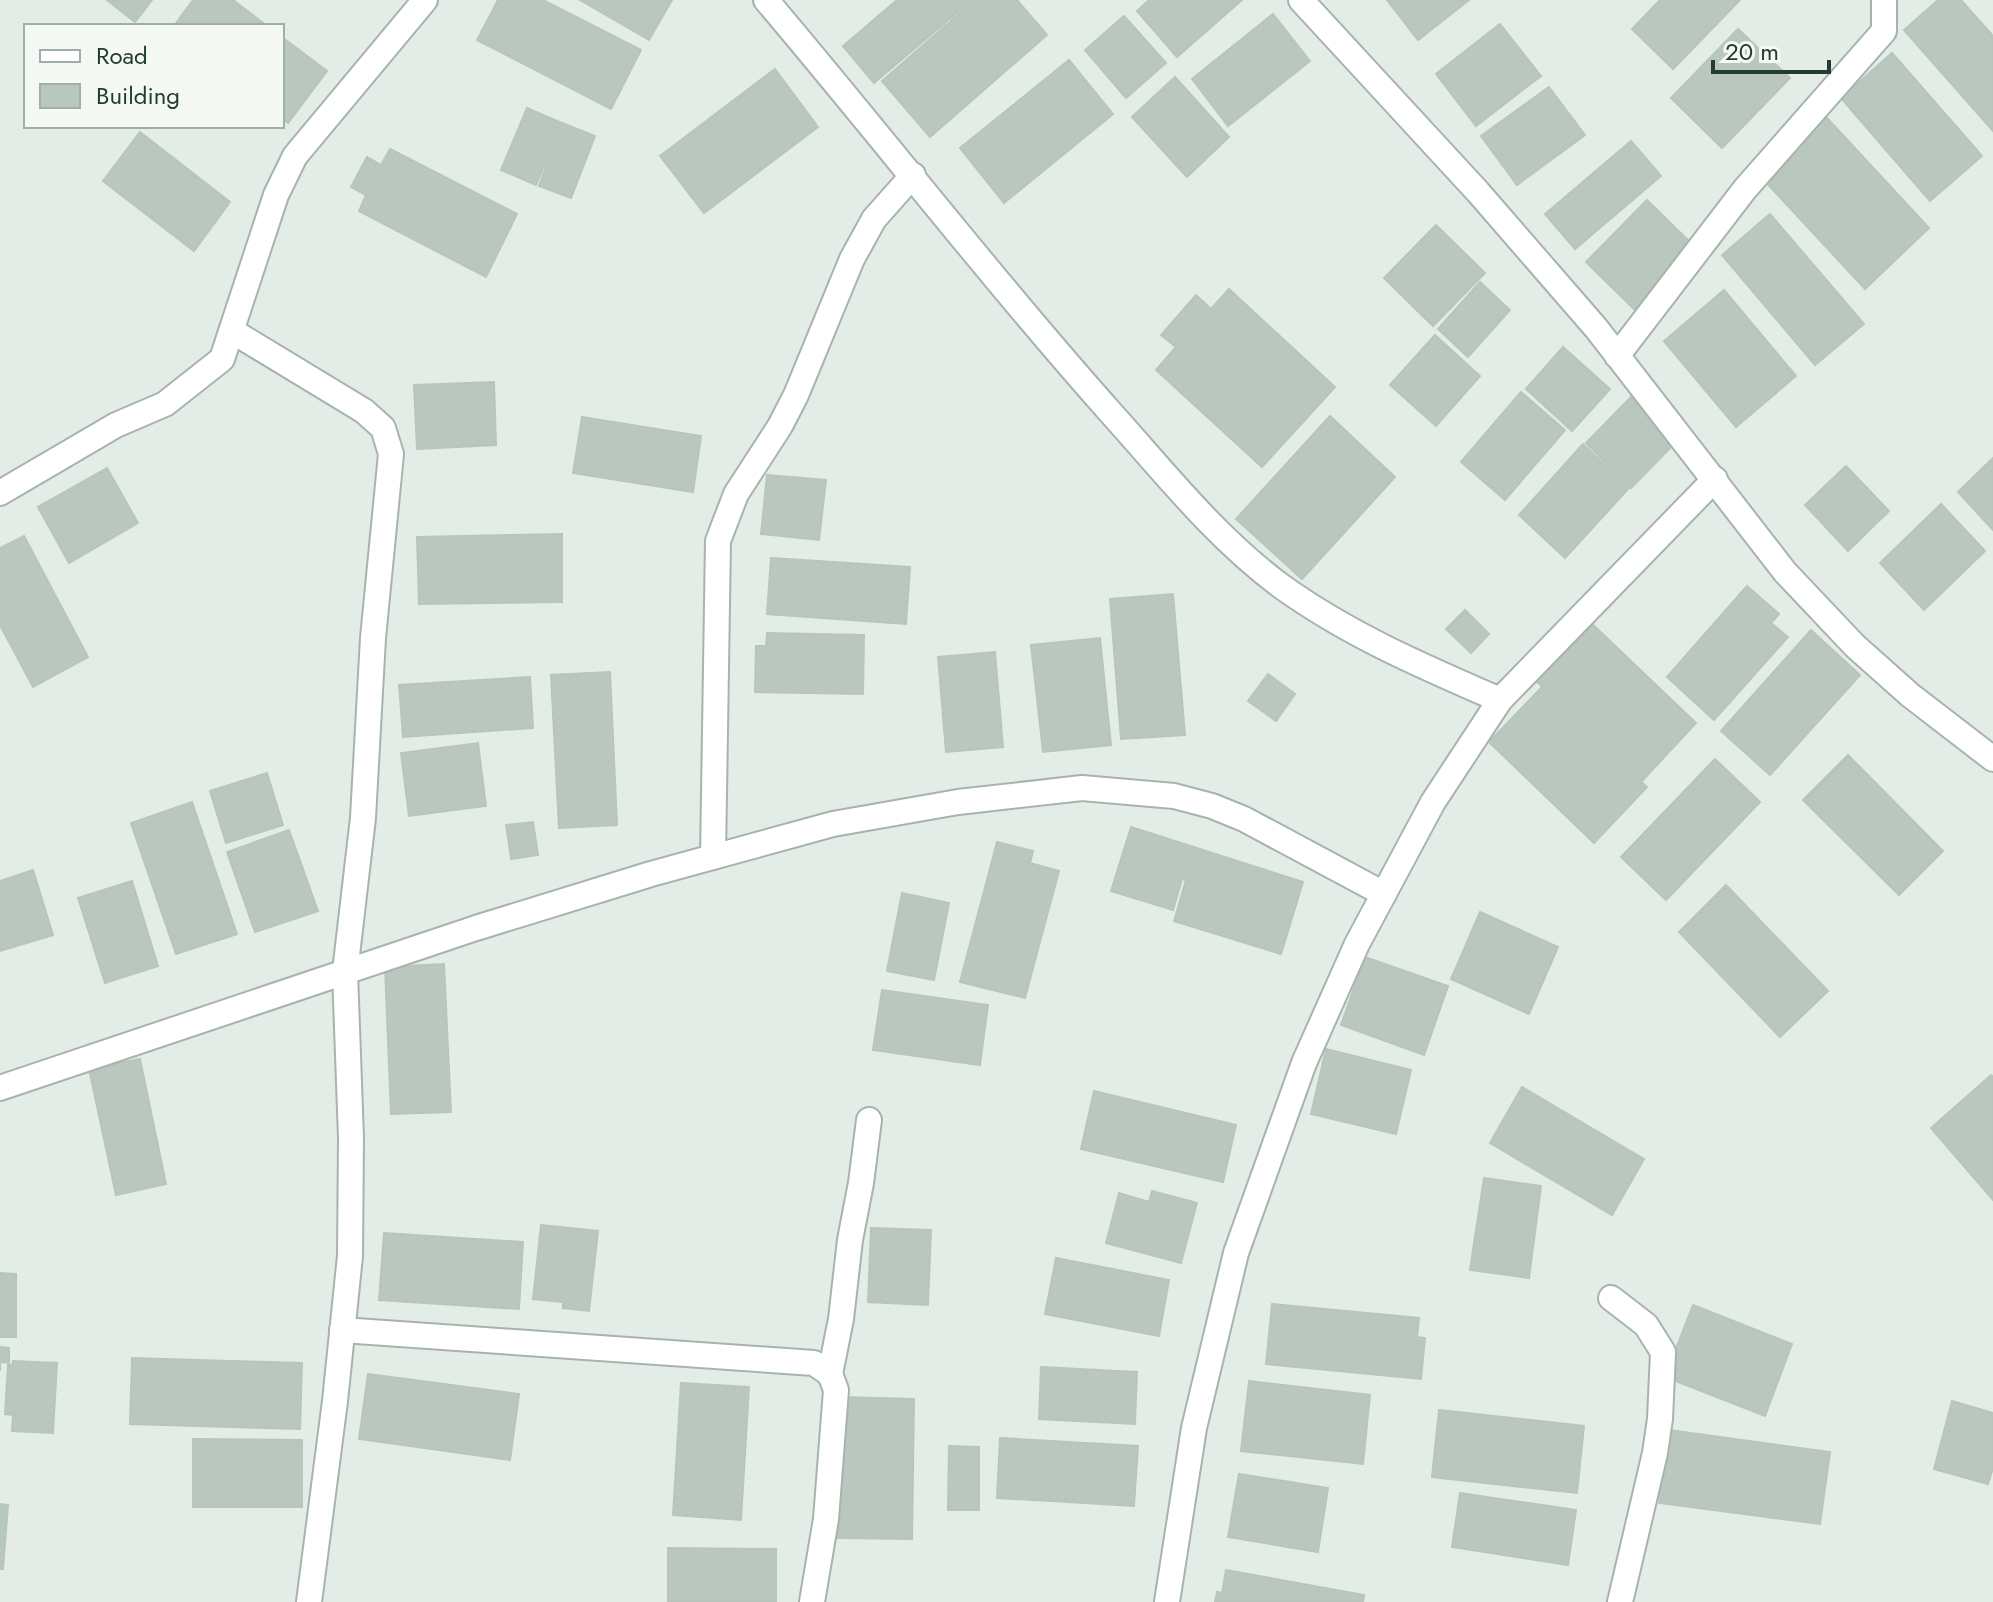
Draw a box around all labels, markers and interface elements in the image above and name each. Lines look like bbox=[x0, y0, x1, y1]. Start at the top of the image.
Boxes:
legend bbox=[24, 24, 284, 128]
scale bar bbox=[1713, 24, 1829, 74]
text: 20 m bbox=[1725, 34, 1779, 69]
text: Road bbox=[96, 38, 148, 73]
text: Building bbox=[96, 78, 180, 113]

